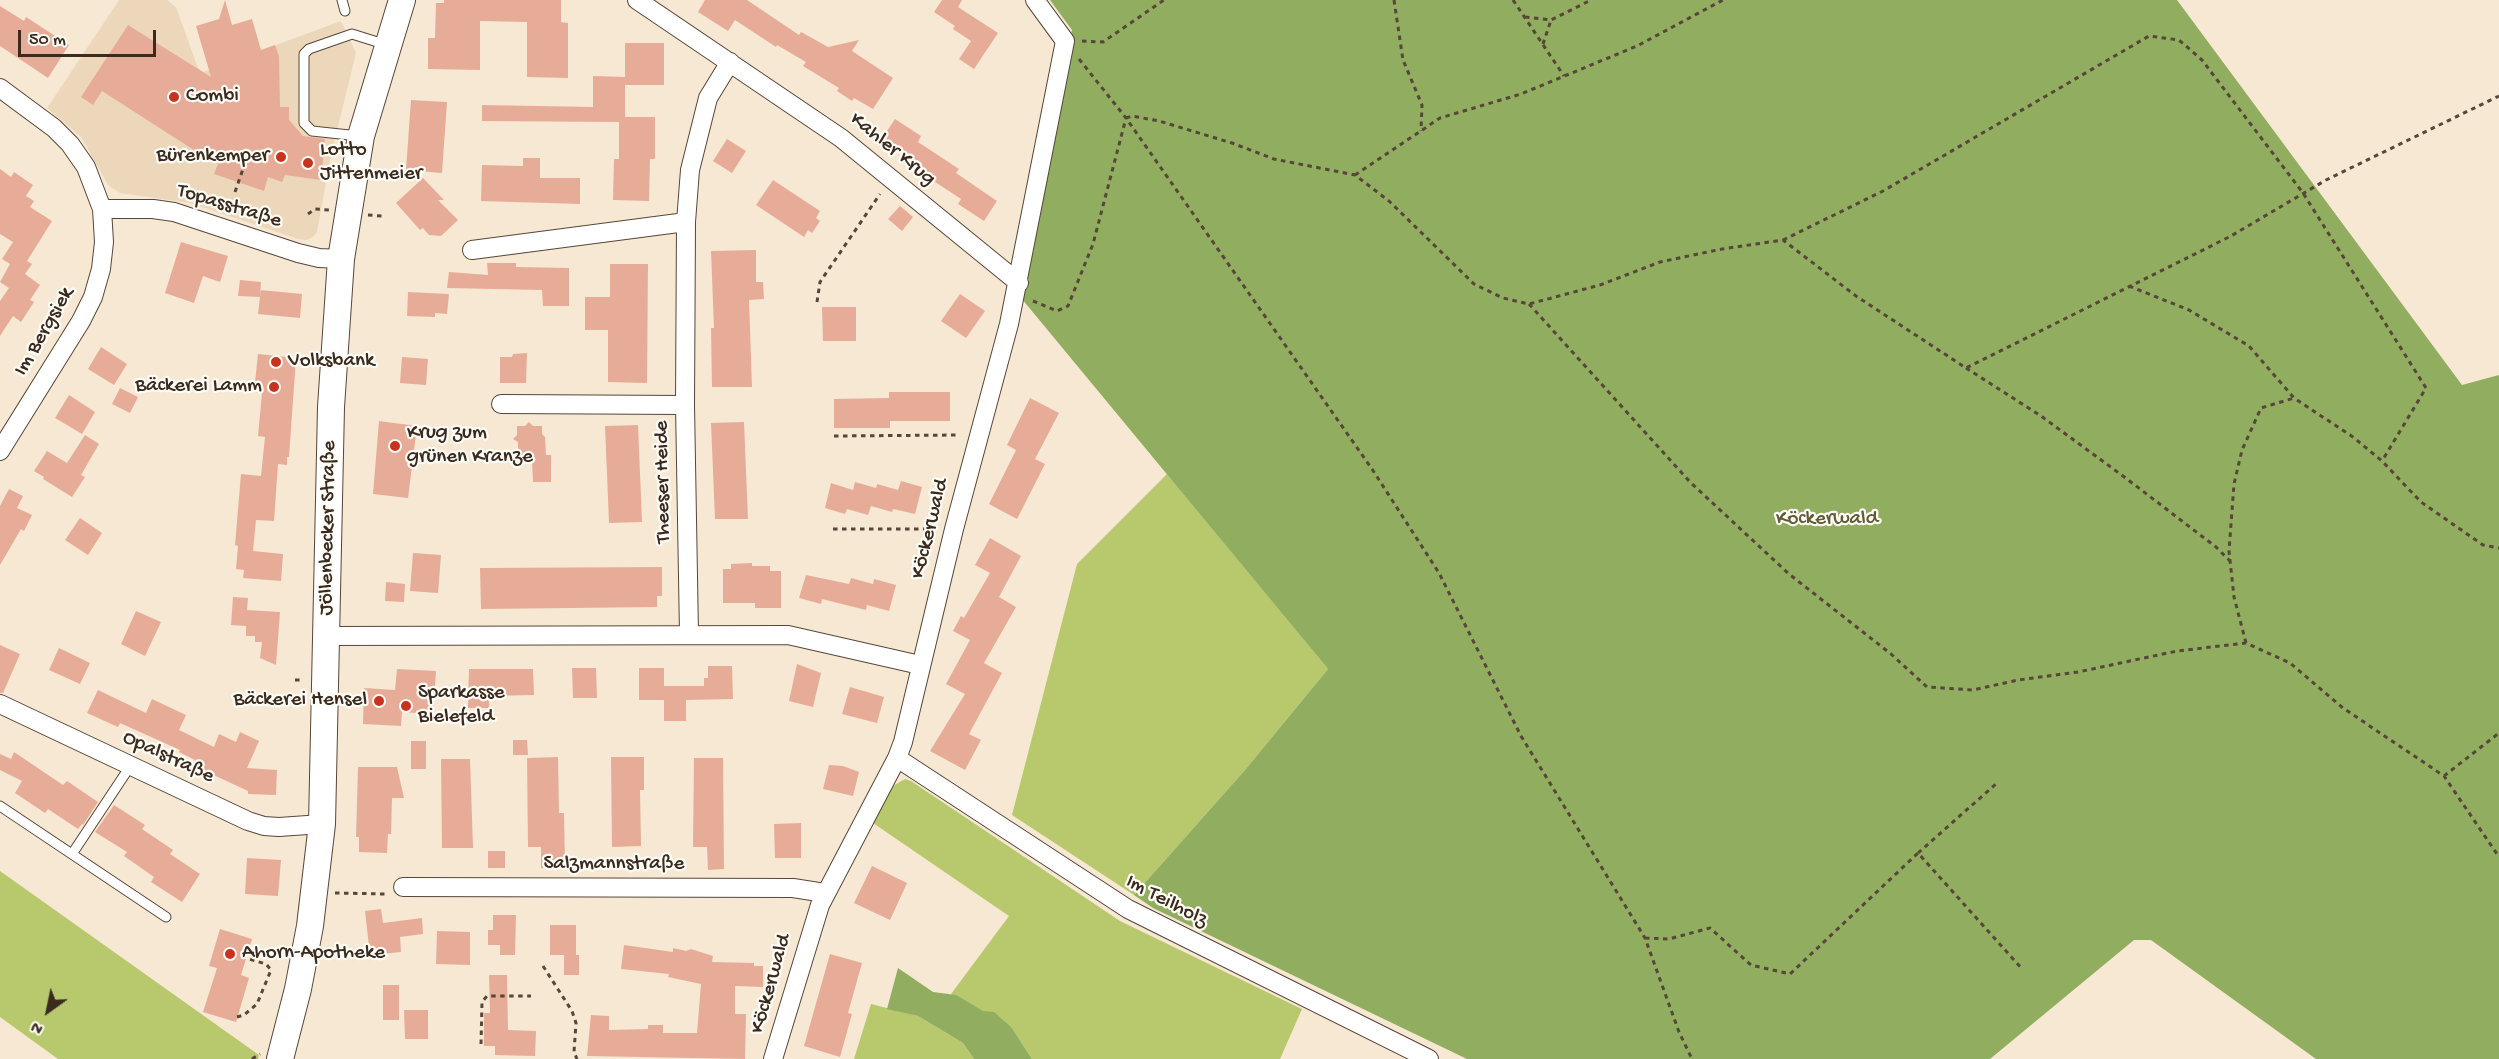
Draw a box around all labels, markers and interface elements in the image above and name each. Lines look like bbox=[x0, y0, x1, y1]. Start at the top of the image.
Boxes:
scale bar bbox=[21, 18, 159, 56]
text: 50 m bbox=[29, 30, 66, 51]
place label: Combi bbox=[186, 84, 239, 110]
marker: Combi bbox=[167, 90, 181, 104]
street label: Kahler Krug bbox=[844, 108, 940, 192]
place label: Lotto Jittenmeier bbox=[320, 138, 422, 188]
place label: Bürenkemper bbox=[156, 144, 269, 170]
marker: Bürenkemper bbox=[274, 150, 288, 164]
marker: Lotto Jittenmeier bbox=[301, 156, 315, 170]
street label: Topasstraße bbox=[174, 179, 284, 235]
street label: Im Bergsiek bbox=[9, 283, 81, 381]
place label: Volksbank bbox=[288, 349, 374, 375]
marker: Volksbank bbox=[269, 355, 283, 369]
place label: Bäckerei Lamm bbox=[135, 374, 262, 400]
marker: Bäckerei Lamm bbox=[267, 380, 281, 394]
place label: Krug zum grünen Kranze bbox=[407, 421, 533, 471]
street label: Theeser Heide bbox=[650, 421, 678, 543]
marker: Krug zum grünen Kranze bbox=[388, 439, 402, 453]
street label: Jöllenbecker Straße bbox=[315, 440, 343, 616]
street label: Köckerwald bbox=[906, 476, 956, 582]
park label: Köckerwald bbox=[1776, 507, 1878, 533]
place label: Sparkasse Bielefeld bbox=[418, 681, 504, 731]
place label: Bäckerei Hensel bbox=[233, 688, 367, 714]
marker: Bäckerei Hensel bbox=[372, 694, 386, 708]
marker: Sparkasse Bielefeld bbox=[399, 699, 413, 713]
street label: Opalstraße bbox=[118, 726, 218, 790]
street label: Salzmannstraße bbox=[544, 852, 684, 878]
street label: Im Teilholz bbox=[1121, 870, 1211, 934]
street label: Köckerwald bbox=[746, 931, 798, 1037]
place label: Ahorn-Apotheke bbox=[242, 941, 385, 967]
marker: Ahorn-Apotheke bbox=[223, 947, 237, 961]
north arrow bbox=[18, 981, 78, 1041]
text: N bbox=[28, 1016, 47, 1037]

